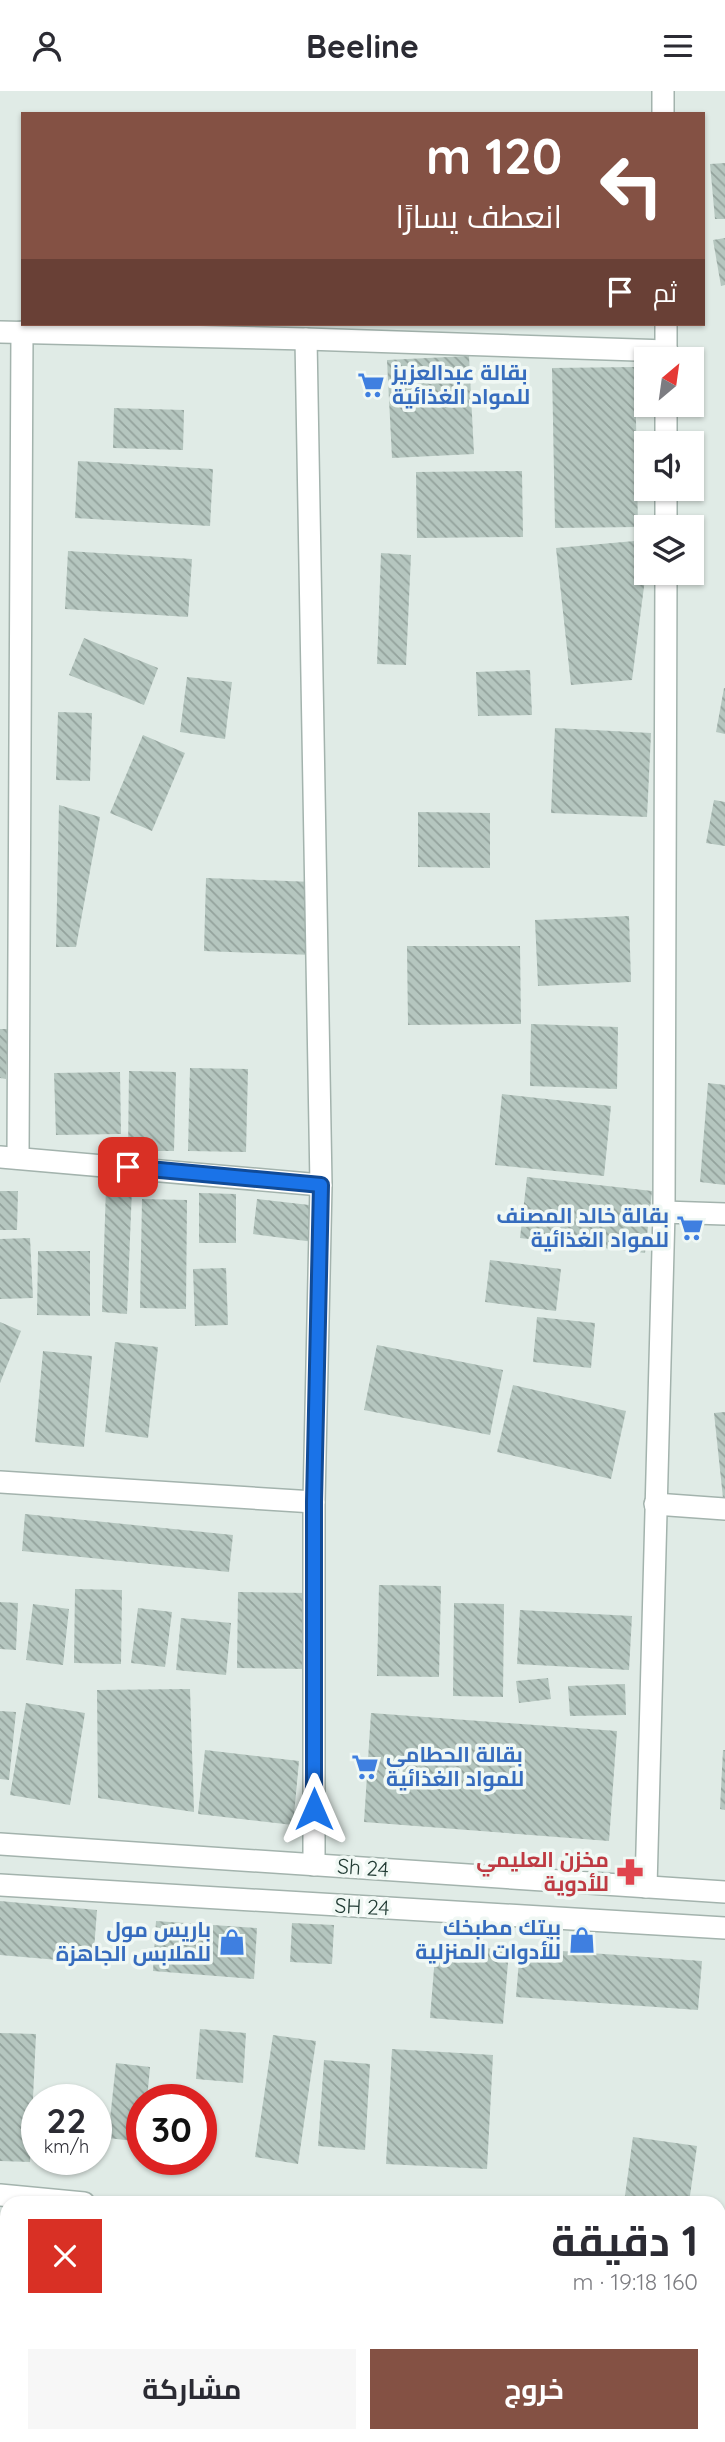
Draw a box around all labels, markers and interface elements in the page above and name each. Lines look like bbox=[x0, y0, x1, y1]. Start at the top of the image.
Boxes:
text: Beeline bbox=[306, 26, 419, 66]
icon: person bbox=[28, 27, 66, 65]
icon: menu bbox=[659, 27, 697, 65]
text: 120 m bbox=[426, 125, 562, 186]
icon: left bbox=[586, 140, 677, 231]
text: انعطف يسارًا bbox=[396, 196, 562, 236]
icon: arrive bbox=[601, 273, 639, 311]
text: ثم bbox=[653, 276, 677, 309]
north arrow bbox=[634, 347, 704, 417]
map controls bbox=[634, 347, 704, 585]
place label: بقالة عبدالعزيز للمواد الغذائية bbox=[391, 359, 530, 410]
supermarket icon: بقالة عبدالعزيز للمواد الغذائية bbox=[356, 370, 386, 400]
button: sound bbox=[634, 431, 704, 501]
button: layers bbox=[634, 515, 704, 585]
pin bbox=[98, 1137, 158, 1197]
icon: arrive bbox=[109, 1148, 147, 1186]
place label: بقالة خالد المصنف للمواد الغذائية bbox=[496, 1202, 669, 1253]
supermarket icon: بقالة خالد المصنف للمواد الغذائية bbox=[675, 1213, 705, 1243]
place label: بقالة الحطامي للمواد الغذائية bbox=[386, 1741, 524, 1792]
supermarket icon: بقالة الحطامي للمواد الغذائية bbox=[350, 1752, 380, 1782]
position arrow bbox=[277, 1772, 351, 1846]
place label: مخزن العليمي للأدوية bbox=[476, 1846, 609, 1897]
street label: Sh 24 bbox=[336, 1852, 390, 1882]
pharmacy icon: مخزن العليمي للأدوية bbox=[615, 1857, 645, 1887]
street label: SH 24 bbox=[334, 1892, 390, 1920]
place label: بيتك مطبخك للأدوات المنزلية bbox=[415, 1914, 561, 1965]
place label: باريس مول للملابس الجاهزة bbox=[56, 1916, 211, 1966]
shop icon: بيتك مطبخك للأدوات المنزلية bbox=[567, 1925, 597, 1955]
shop icon: باريس مول للملابس الجاهزة bbox=[217, 1927, 247, 1957]
speed limit sign: 30 bbox=[126, 2084, 217, 2175]
text: 22 bbox=[47, 2098, 86, 2142]
text: km/h bbox=[44, 2135, 89, 2158]
text: 1 دقيقة bbox=[551, 2214, 698, 2267]
button: close bbox=[28, 2219, 102, 2293]
text: 160 m · 19:18 bbox=[573, 2267, 698, 2296]
button: مشاركة bbox=[28, 2349, 356, 2429]
button: خروج bbox=[370, 2349, 698, 2429]

